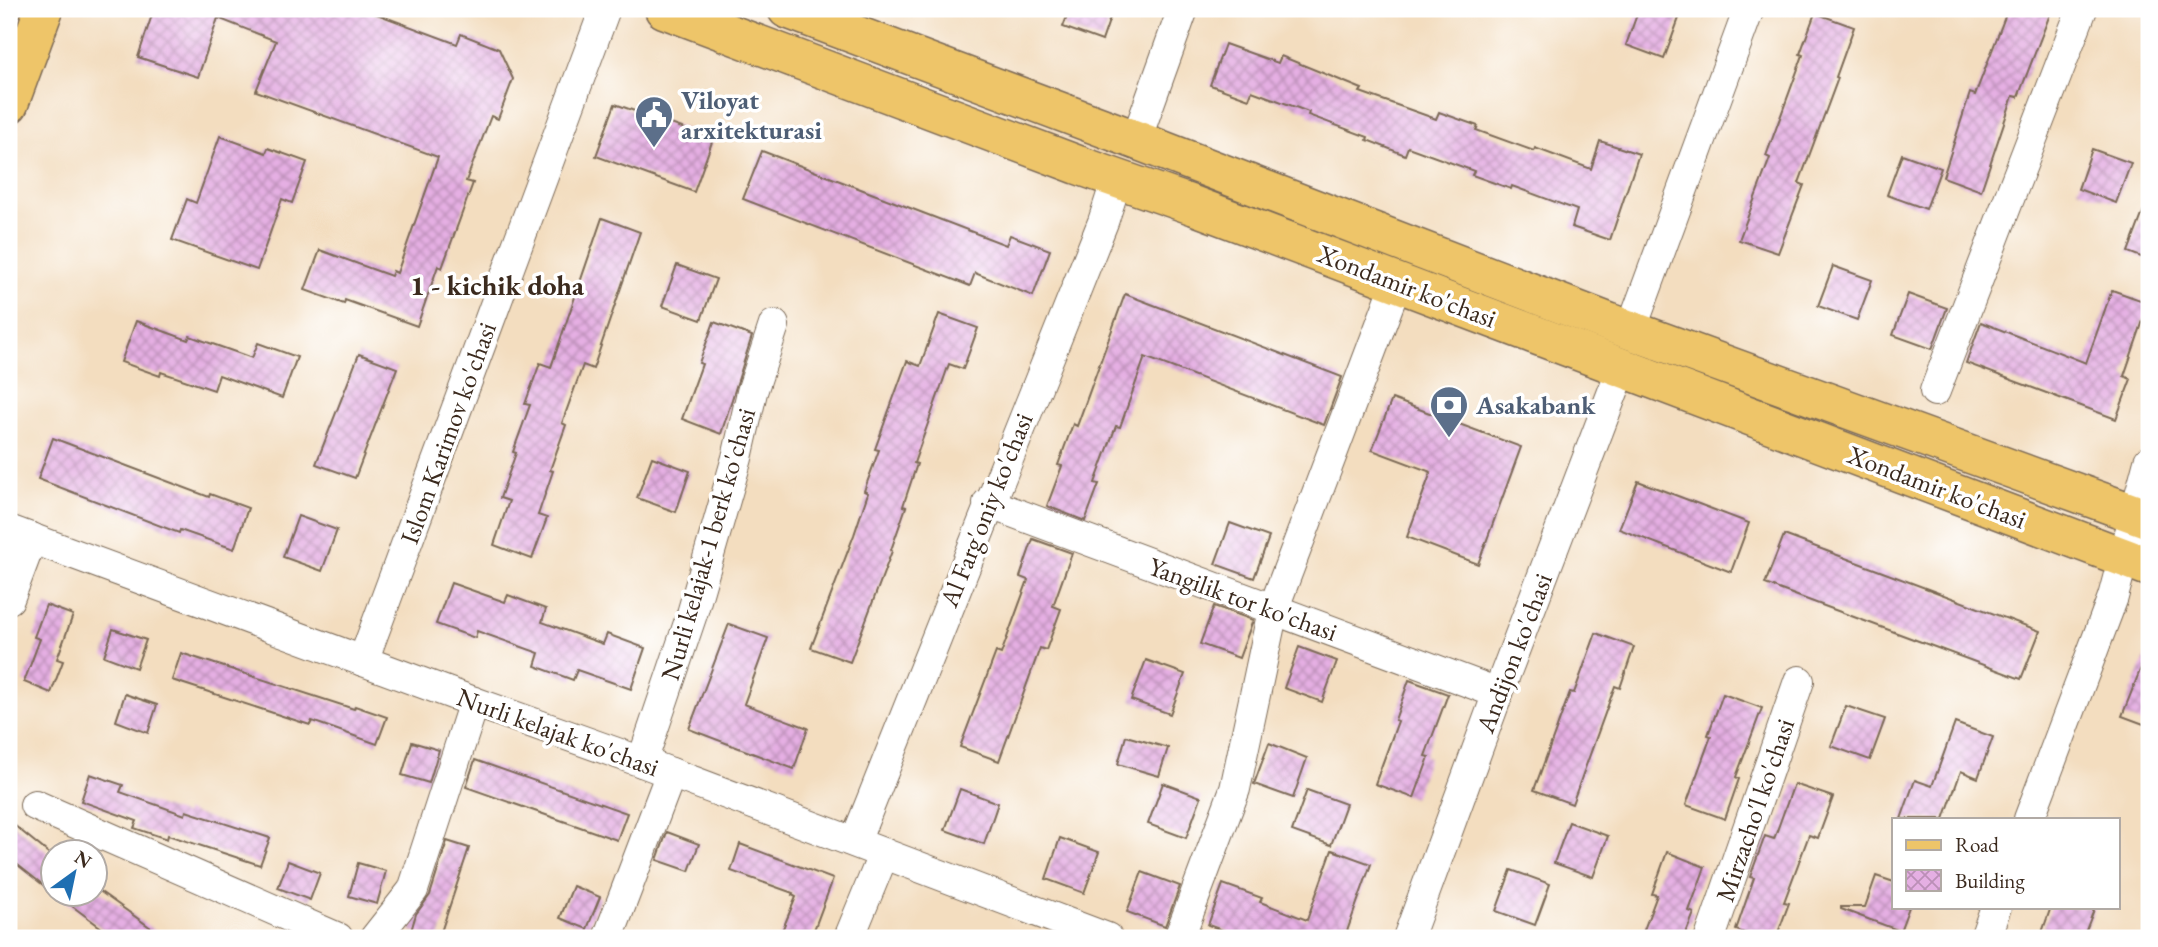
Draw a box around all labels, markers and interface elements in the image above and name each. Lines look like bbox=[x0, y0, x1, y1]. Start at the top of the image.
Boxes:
place label: Viloyat arxitekturasi bbox=[681, 83, 822, 147]
public building icon: Viloyat arxitekturasi bbox=[633, 94, 675, 149]
street label: Xondamir ko'chasi bbox=[1312, 236, 1501, 336]
district label: 1 - kichik doha bbox=[410, 267, 585, 303]
street label: Islom Karimov ko'chasi bbox=[392, 317, 504, 549]
bank icon: Asakabank bbox=[1428, 384, 1470, 439]
place label: Asakabank bbox=[1475, 388, 1596, 422]
street label: Nurli kelajak-1 berk ko'chasi bbox=[653, 404, 763, 684]
street label: Al Farg'oniy ko'chasi bbox=[931, 408, 1040, 613]
street label: Xondamir ko'chasi bbox=[1842, 437, 2031, 537]
street label: Yangilik tor ko'chasi bbox=[1144, 549, 1342, 649]
street label: Andijon ko'chasi bbox=[1468, 568, 1560, 739]
street label: Nurli kelajak ko'chasi bbox=[452, 680, 664, 784]
street label: Mirzacho'l ko'chasi bbox=[1708, 714, 1802, 906]
legend bbox=[1892, 818, 2120, 908]
text: Road bbox=[1955, 831, 1999, 858]
north arrow bbox=[38, 838, 108, 908]
text: N bbox=[70, 844, 97, 874]
text: Building bbox=[1955, 867, 2025, 894]

